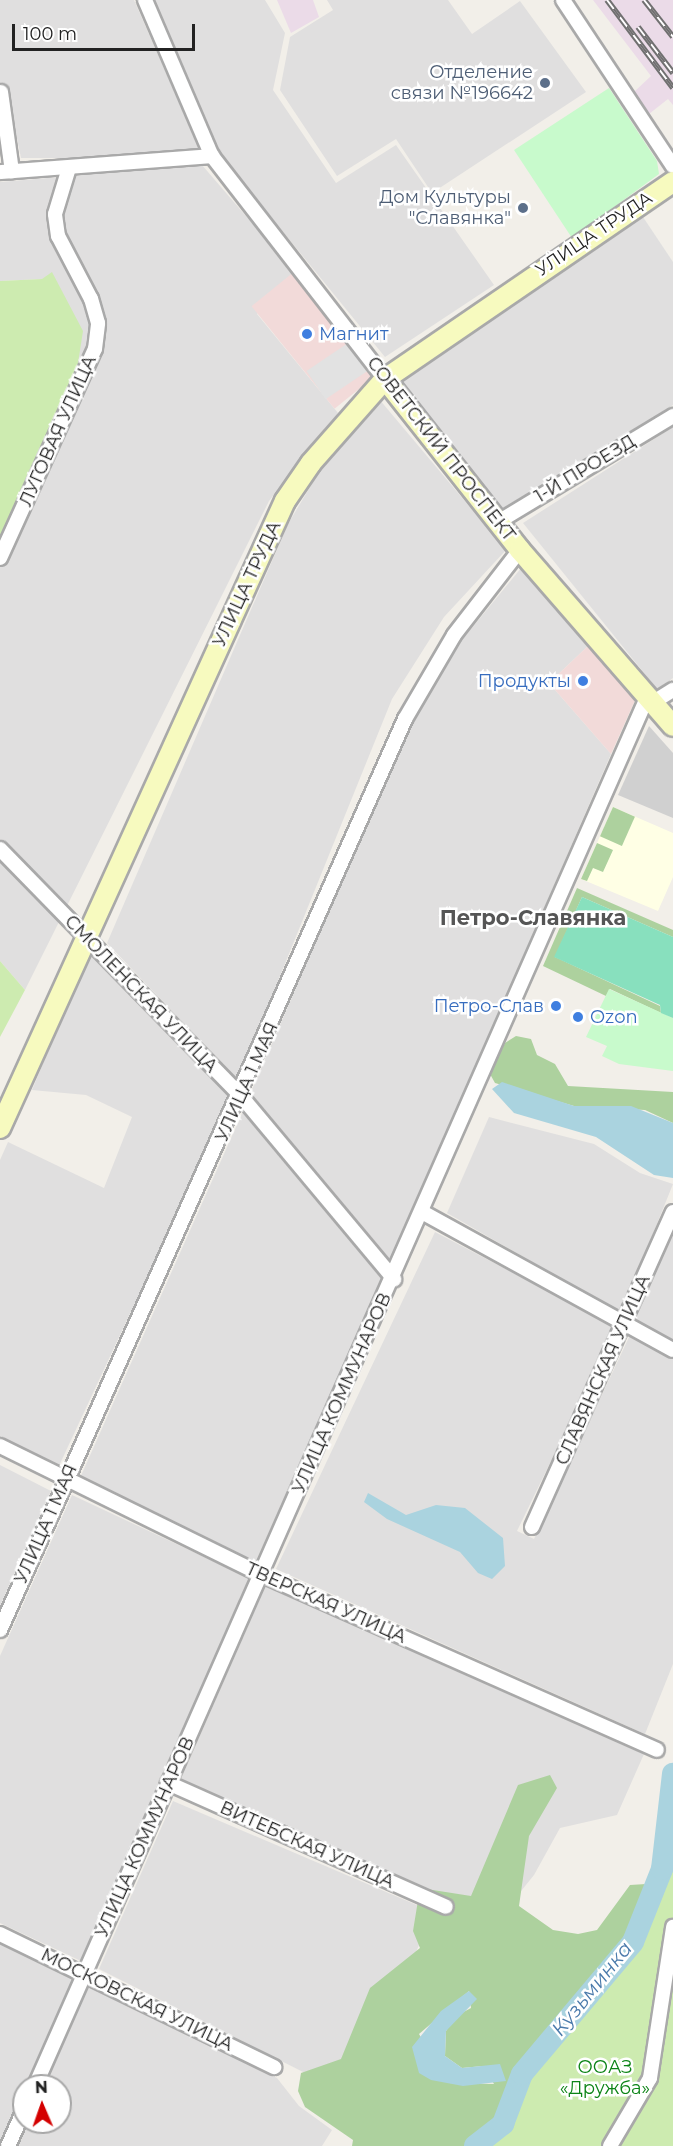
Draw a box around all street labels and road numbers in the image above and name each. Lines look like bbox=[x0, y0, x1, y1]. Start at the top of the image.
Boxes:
street label: УЛИЦА ТРУДА bbox=[532, 187, 656, 281]
street label: ЛУГОВАЯ УЛИЦА bbox=[15, 352, 101, 510]
street label: СОВЕТСКИЙ ПРОСПЕКТ bbox=[362, 352, 520, 546]
street label: 1-Й ПРОЕЗД bbox=[531, 431, 639, 507]
street label: УЛИЦА ТРУДА bbox=[208, 518, 286, 650]
street label: СМОЛЕНСКАЯ УЛИЦА bbox=[60, 911, 222, 1077]
street label: УЛИЦА 1 МАЯ bbox=[211, 1019, 283, 1145]
street label: СЛАВЯНСКАЯ УЛИЦА bbox=[551, 1271, 655, 1469]
street label: УЛИЦА КОММУНАРОВ bbox=[288, 1289, 396, 1497]
street label: УЛИЦА 1 МАЯ bbox=[10, 1461, 82, 1587]
street label: ТВЕРСКАЯ УЛИЦА bbox=[242, 1558, 410, 1648]
street label: УЛИЦА КОММУНАРОВ bbox=[91, 1733, 199, 1941]
street label: ВИТЕБСКАЯ УЛИЦА bbox=[216, 1797, 398, 1893]
street label: МОСКОВСКАЯ УЛИЦА bbox=[37, 1944, 237, 2056]

